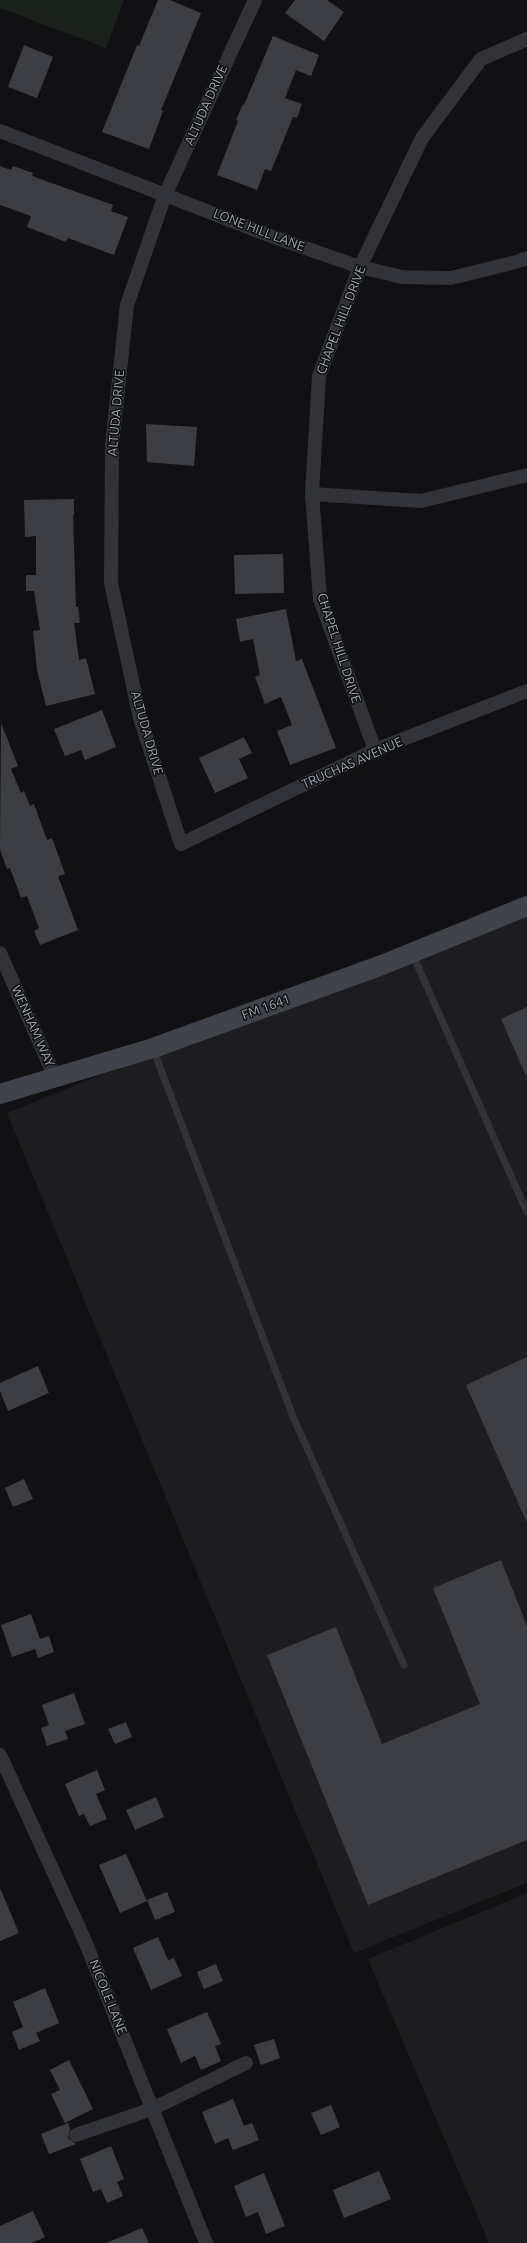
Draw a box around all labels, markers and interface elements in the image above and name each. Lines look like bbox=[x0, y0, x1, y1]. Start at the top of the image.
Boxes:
street label: ALTUDA DRIVE bbox=[181, 62, 231, 148]
street label: LONE HILL LANE bbox=[211, 205, 307, 255]
street label: CHAPEL HILL DRIVE bbox=[313, 264, 369, 376]
street label: ALTUDA DRIVE bbox=[104, 369, 128, 457]
street label: CHAPEL HILL DRIVE bbox=[314, 591, 364, 705]
street label: ALTUDA DRIVE bbox=[128, 689, 166, 777]
street label: TRUCHAS AVENUE bbox=[299, 734, 405, 792]
street label: WENHAM WAY bbox=[8, 983, 58, 1069]
street label: FM 1641 bbox=[240, 991, 292, 1023]
street label: NICOLE LANE bbox=[86, 1957, 130, 2037]

